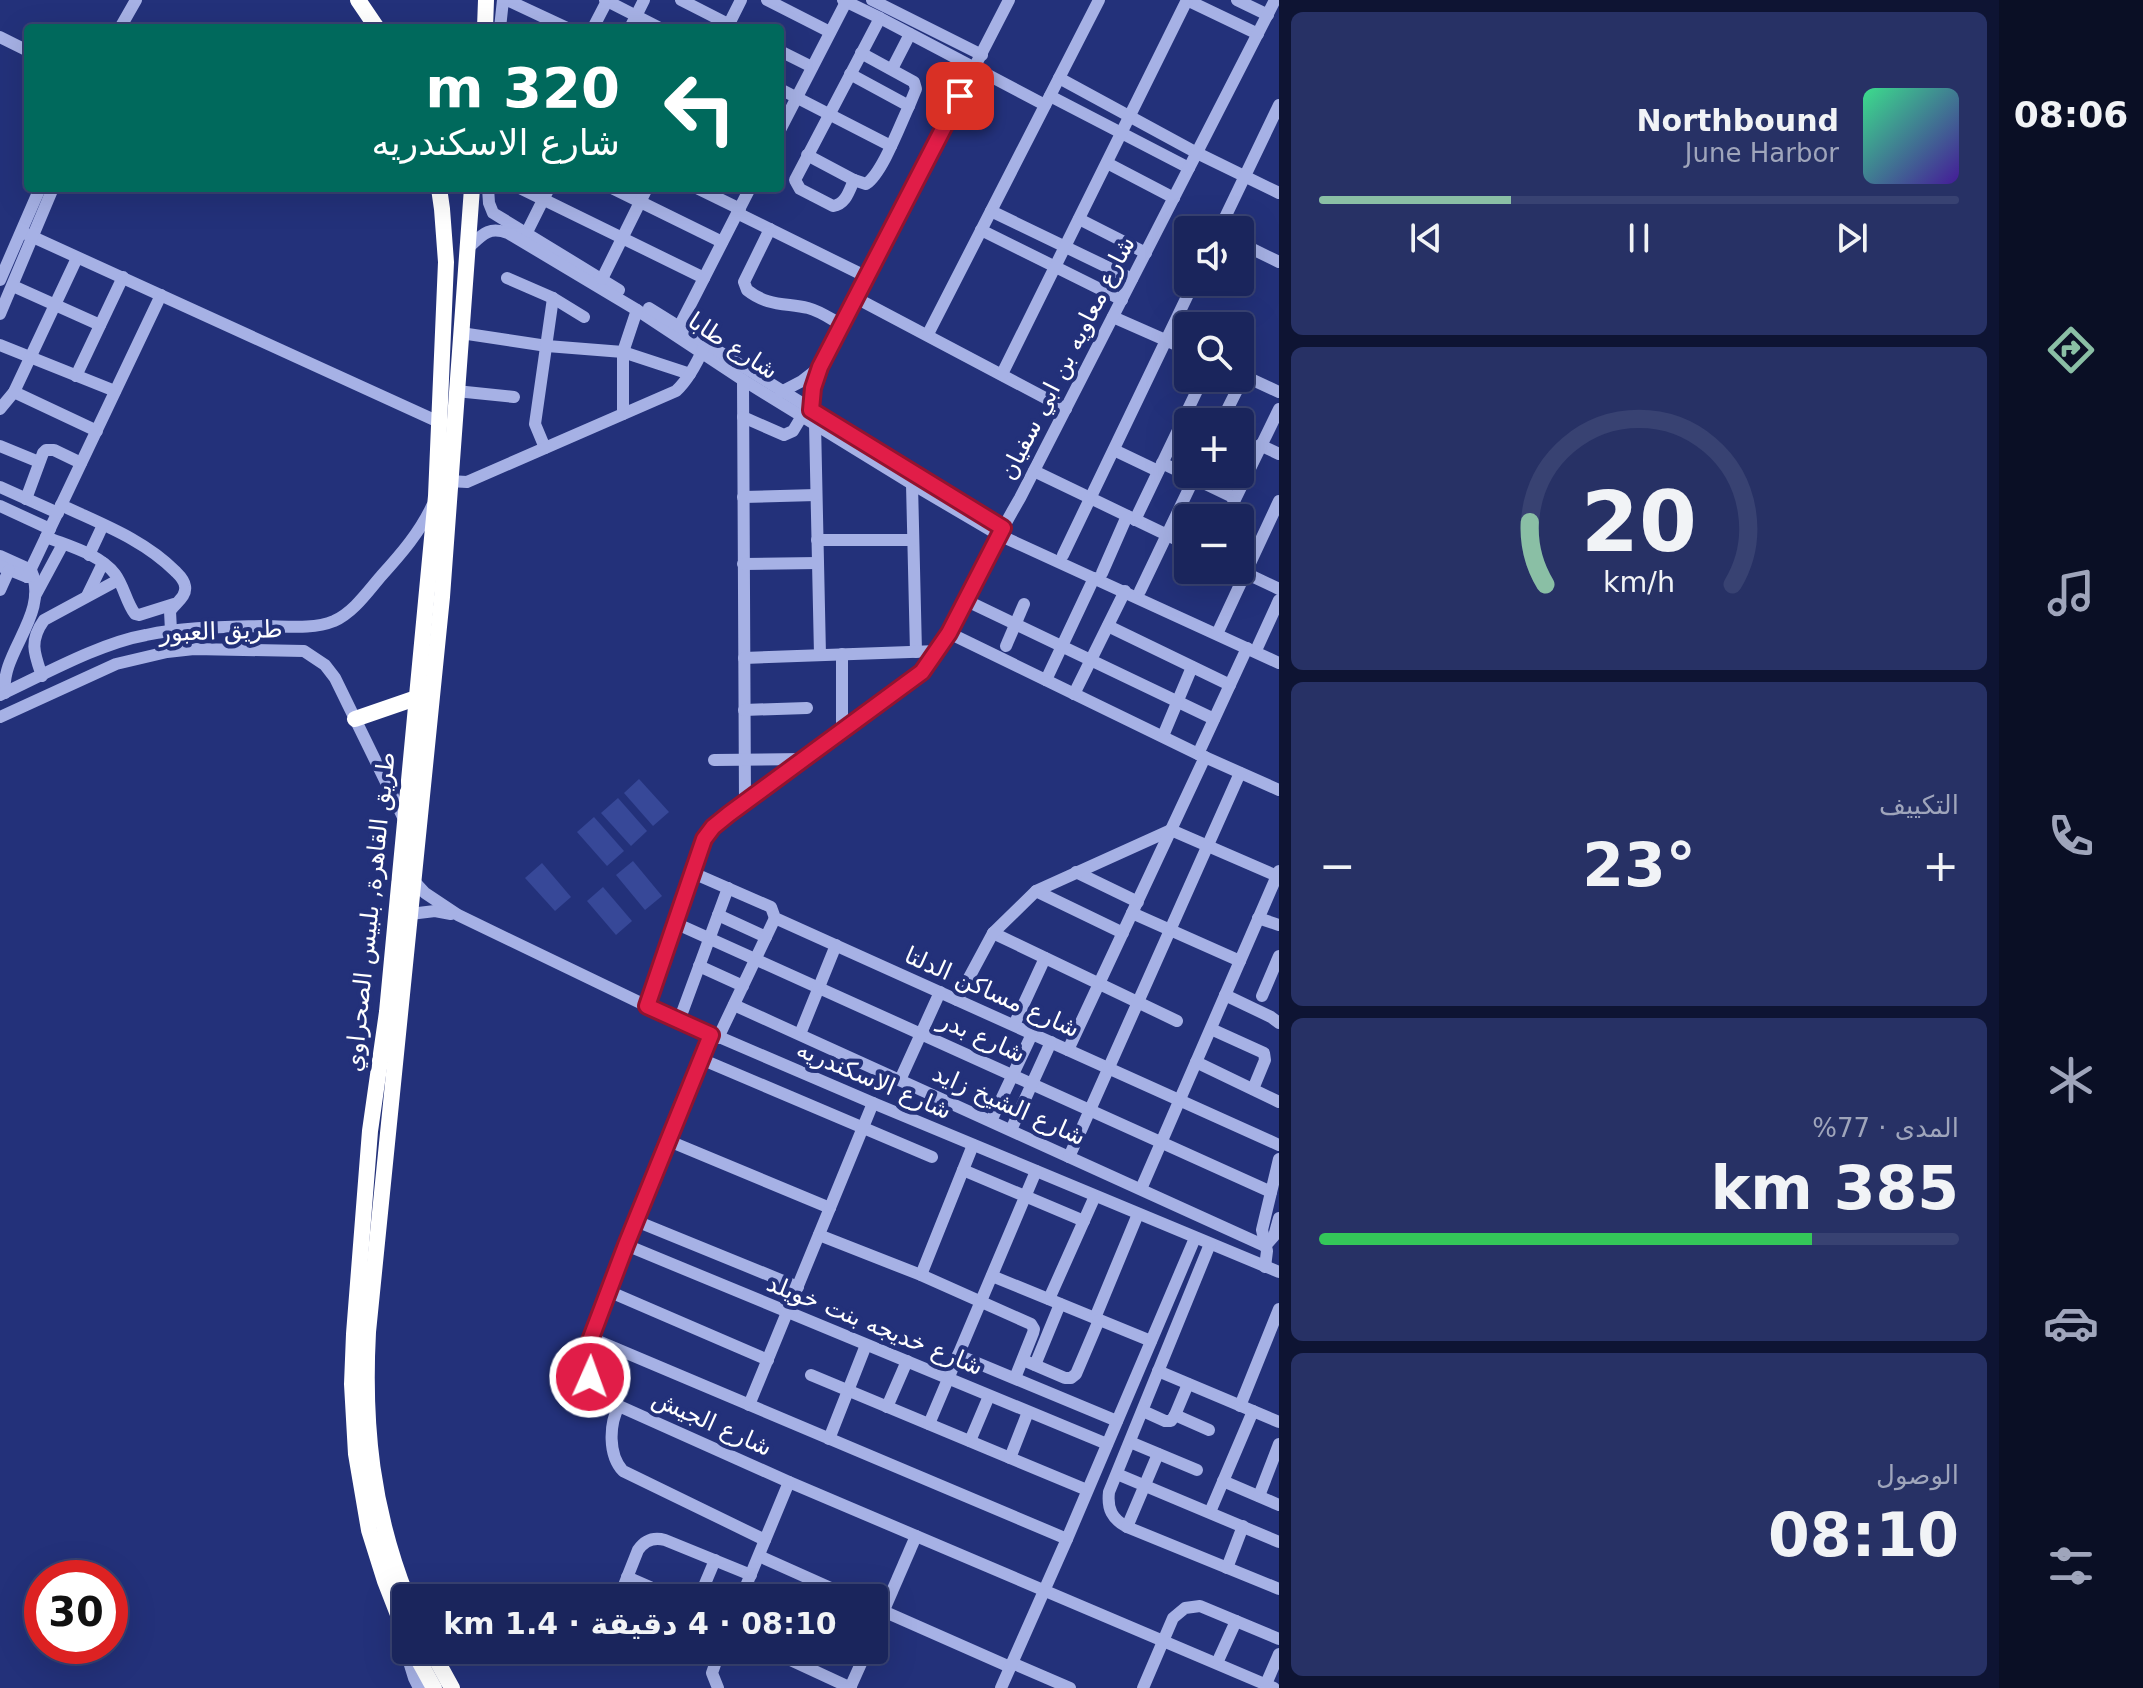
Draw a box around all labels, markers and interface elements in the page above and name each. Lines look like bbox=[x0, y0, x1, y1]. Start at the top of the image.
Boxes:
text: 320 m bbox=[425, 55, 620, 120]
icon: left bbox=[648, 56, 752, 160]
pin bbox=[926, 62, 994, 130]
icon: arrive bbox=[938, 74, 982, 118]
text: 08:06 bbox=[2014, 94, 2128, 135]
text: Northbound bbox=[1637, 103, 1839, 138]
text: شارع الاسكندريه bbox=[372, 122, 620, 163]
text: June Harbor bbox=[1685, 138, 1839, 168]
map controls bbox=[1174, 216, 1254, 584]
button: sound bbox=[1174, 216, 1254, 296]
icon: previous bbox=[1404, 216, 1448, 260]
icon: pause bbox=[1617, 216, 1661, 260]
icon: next bbox=[1830, 216, 1874, 260]
street label: شارع معاويه بن ابي سفيان bbox=[993, 232, 1141, 484]
street label: شارع طابا bbox=[683, 307, 783, 385]
button: search bbox=[1174, 312, 1254, 392]
icon: directions bbox=[2043, 322, 2099, 378]
button: + bbox=[1174, 408, 1254, 488]
text: 20 bbox=[1581, 473, 1697, 570]
button: − bbox=[1174, 504, 1254, 584]
text: km/h bbox=[1603, 565, 1675, 599]
icon: music bbox=[2043, 565, 2099, 621]
street label: طريق العبور bbox=[158, 615, 283, 647]
street label: طريق القاهرة, بلبيس الصحراوي bbox=[339, 751, 401, 1073]
text: التكييف bbox=[1879, 790, 1959, 820]
icon: phone bbox=[2043, 808, 2099, 864]
text: 23° bbox=[1582, 830, 1696, 900]
text: − bbox=[1319, 840, 1356, 891]
text: + bbox=[1922, 840, 1959, 891]
street label: شارع مساكن الدلتا bbox=[900, 941, 1084, 1043]
street label: شارع بدر bbox=[933, 1005, 1030, 1068]
street label: شارع الاسكندريه bbox=[792, 1035, 956, 1125]
icon: climate bbox=[2043, 1052, 2099, 1108]
street label: شارع الشيخ زايد bbox=[928, 1059, 1090, 1151]
text: المدى · 77% bbox=[1812, 1113, 1959, 1143]
text: 385 km bbox=[1710, 1153, 1959, 1223]
street label: شارع خديجه بنت خويلد bbox=[763, 1269, 987, 1381]
icon: car bbox=[2043, 1295, 2099, 1351]
position arrow bbox=[548, 1335, 632, 1419]
street label: شارع الجيش bbox=[648, 1384, 776, 1462]
text: الوصول bbox=[1876, 1460, 1959, 1490]
text: 08:10 bbox=[1768, 1500, 1959, 1570]
icon: filters bbox=[2043, 1538, 2099, 1594]
speed limit sign: 30 bbox=[24, 1560, 128, 1664]
text: 08:10 · 4 دقيقة · 1.4 km bbox=[443, 1606, 837, 1641]

